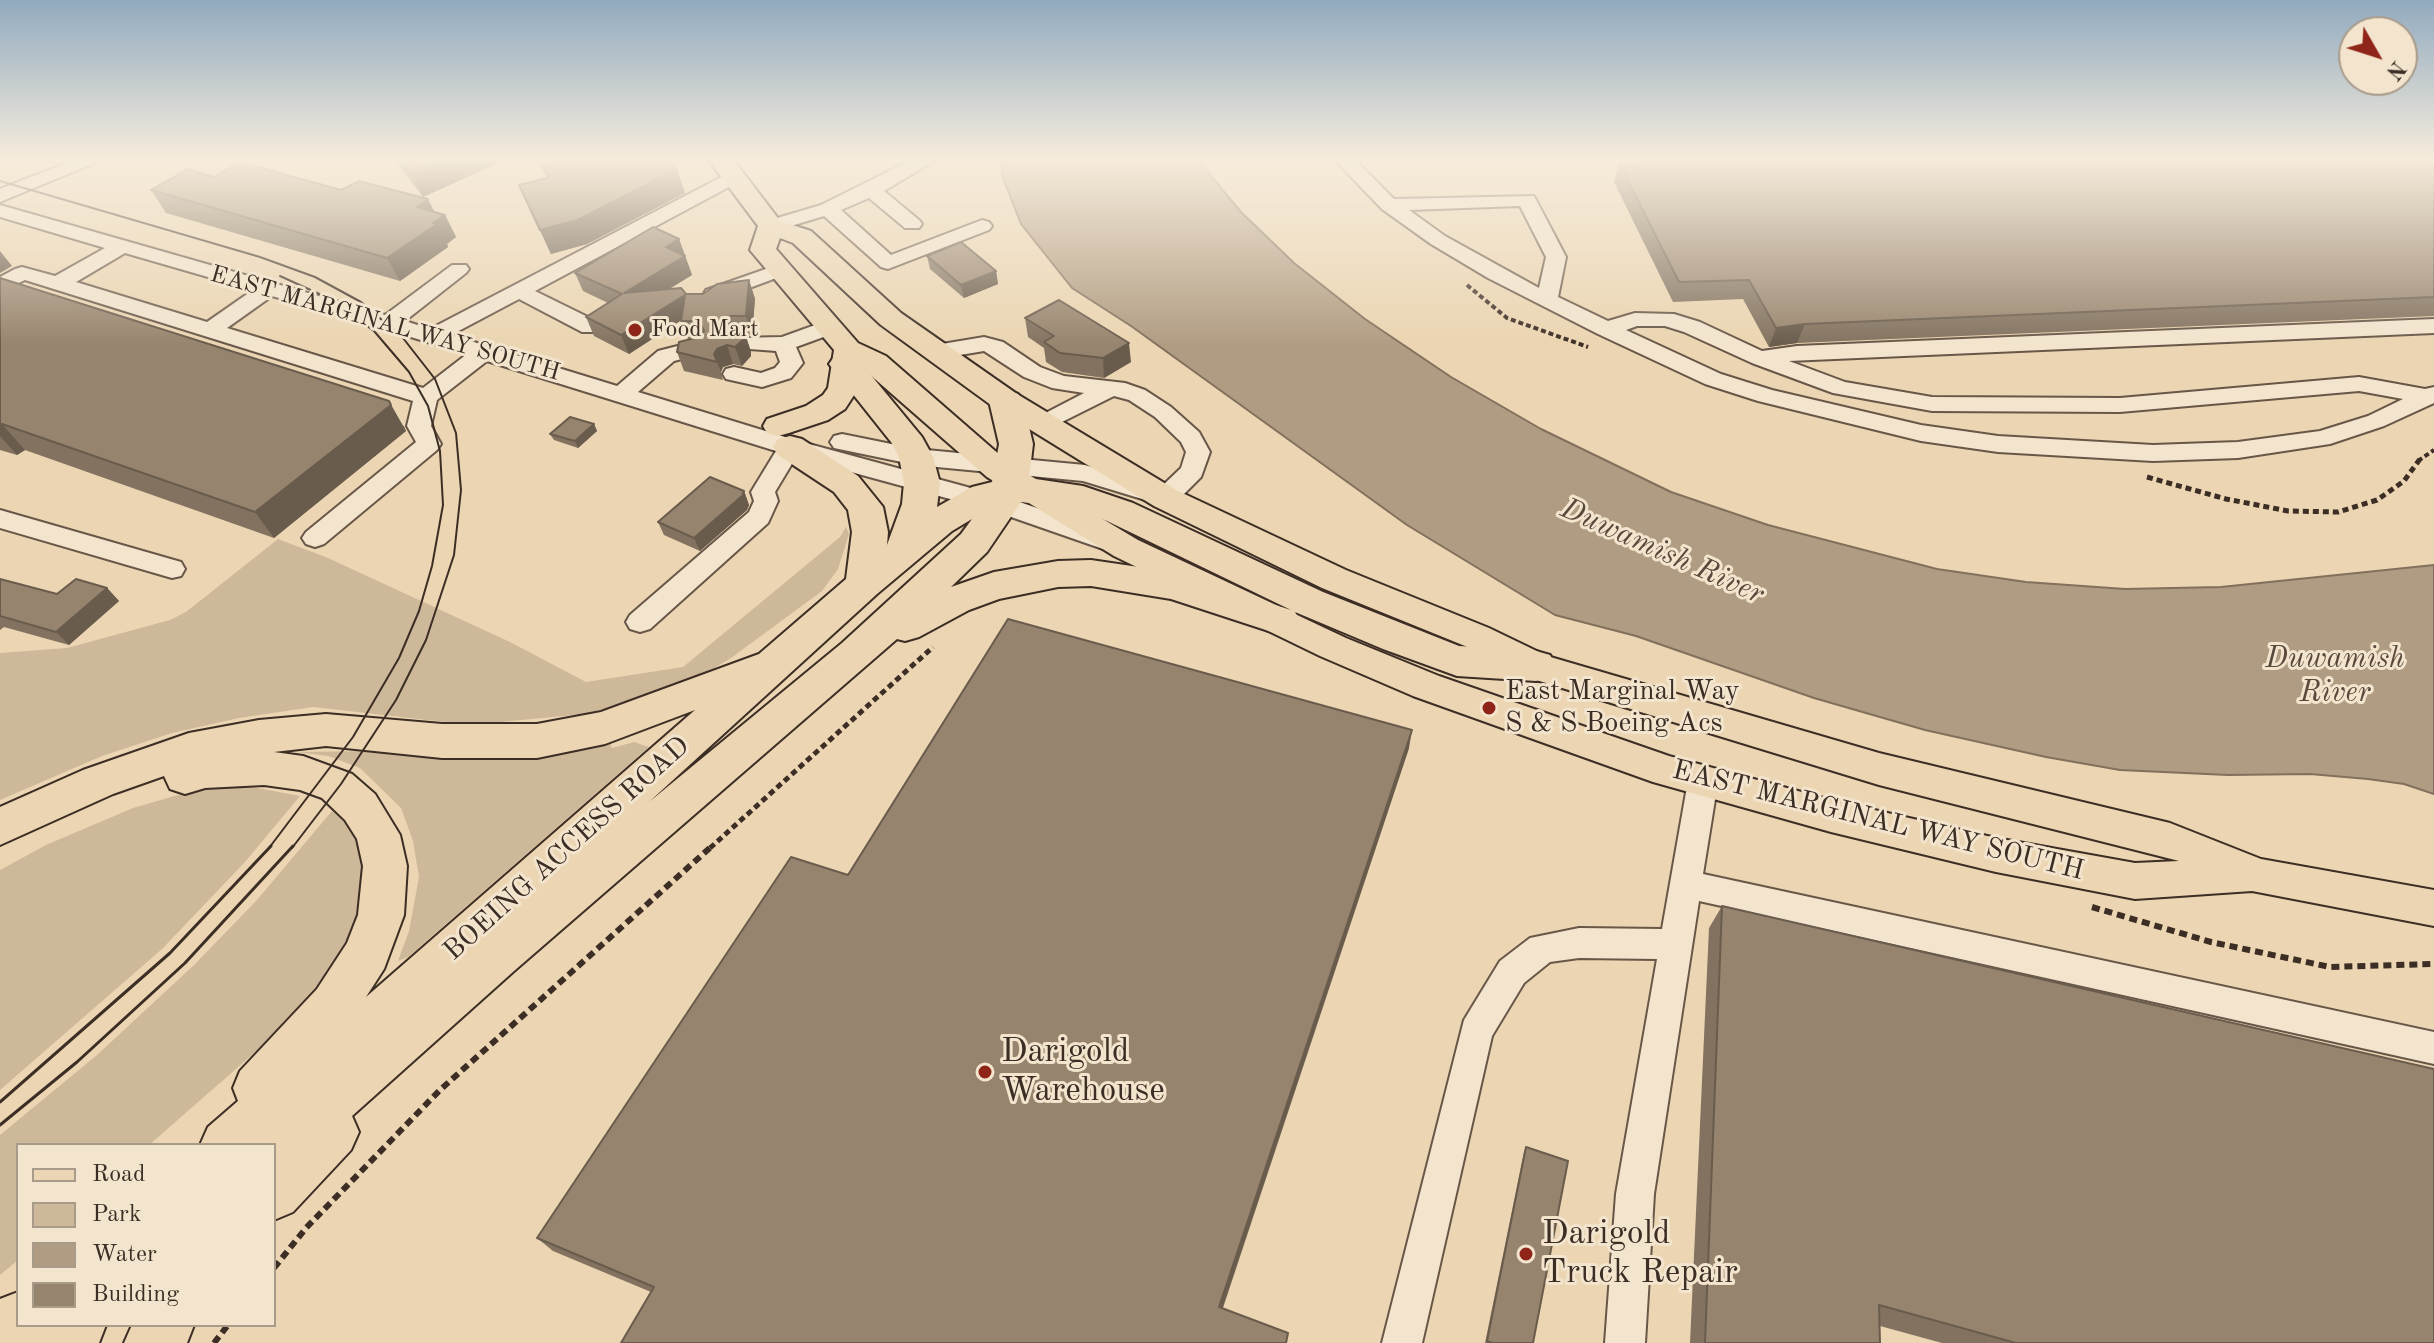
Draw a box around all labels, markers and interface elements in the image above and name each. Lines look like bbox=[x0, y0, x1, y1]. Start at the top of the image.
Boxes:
north arrow bbox=[2338, 16, 2418, 96]
text: N bbox=[2381, 56, 2409, 83]
street label: EAST MARGINAL WAY SOUTH bbox=[207, 260, 563, 388]
place label: Food Mart bbox=[651, 316, 759, 344]
marker: Food Mart bbox=[626, 321, 644, 339]
water label: Duwamish River bbox=[1555, 491, 1769, 613]
water label: Duwamish River bbox=[2265, 641, 2405, 712]
place label: East Marginal Way S & S Boeing Acs bbox=[1505, 675, 1740, 741]
marker: East Marginal Way S & S Boeing Acs bbox=[1480, 699, 1498, 717]
street label: BOEING ACCESS ROAD bbox=[437, 730, 697, 968]
street label: EAST MARGINAL WAY SOUTH bbox=[1669, 754, 2087, 888]
place label: Darigold Warehouse bbox=[1001, 1032, 1165, 1112]
marker: Darigold Warehouse bbox=[976, 1063, 994, 1081]
legend bbox=[16, 1143, 276, 1327]
text: Road bbox=[92, 1163, 145, 1187]
text: Park bbox=[92, 1203, 141, 1227]
place label: Darigold Truck Repair bbox=[1542, 1214, 1738, 1294]
text: Water bbox=[92, 1243, 157, 1267]
marker: Darigold Truck Repair bbox=[1517, 1245, 1535, 1263]
text: Building bbox=[92, 1283, 179, 1307]

